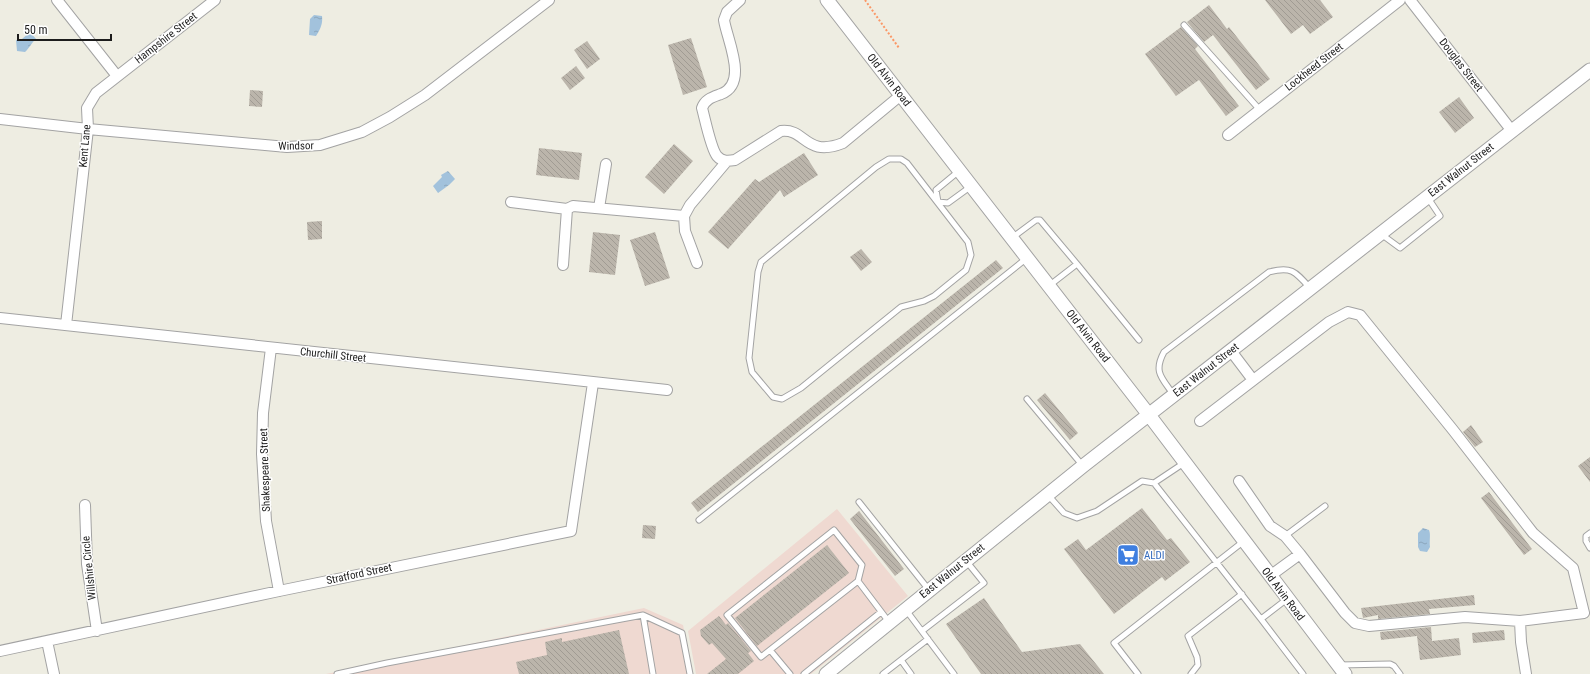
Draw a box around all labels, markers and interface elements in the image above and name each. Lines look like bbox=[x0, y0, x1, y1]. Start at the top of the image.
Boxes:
street label: Hampshire Street bbox=[132, 10, 200, 66]
scale bar bbox=[18, 16, 111, 42]
text: 50 m bbox=[24, 23, 48, 37]
street label: Douglas Street bbox=[1436, 36, 1486, 94]
street label: Lockheed Street bbox=[1282, 40, 1346, 94]
street label: Old Alvin Road bbox=[864, 51, 914, 109]
street label: Kent Lane bbox=[77, 124, 93, 168]
street label: Windsor bbox=[278, 139, 315, 153]
street label: East Walnut Street bbox=[1426, 140, 1496, 200]
street label: Old Alvin Road bbox=[1063, 307, 1113, 365]
street label: East Walnut Street bbox=[1171, 340, 1241, 400]
street label: Churchill Street bbox=[299, 345, 367, 365]
street label: Shakespeare Street bbox=[257, 428, 273, 512]
street label: Willshire Circle bbox=[79, 535, 99, 601]
street label: East Walnut Street bbox=[917, 541, 987, 601]
supermarket icon: ALDI bbox=[1115, 542, 1141, 568]
place label: ALDI bbox=[1144, 549, 1165, 562]
street label: Stratford Street bbox=[325, 561, 393, 587]
street label: Old Alvin Road bbox=[1259, 565, 1307, 623]

